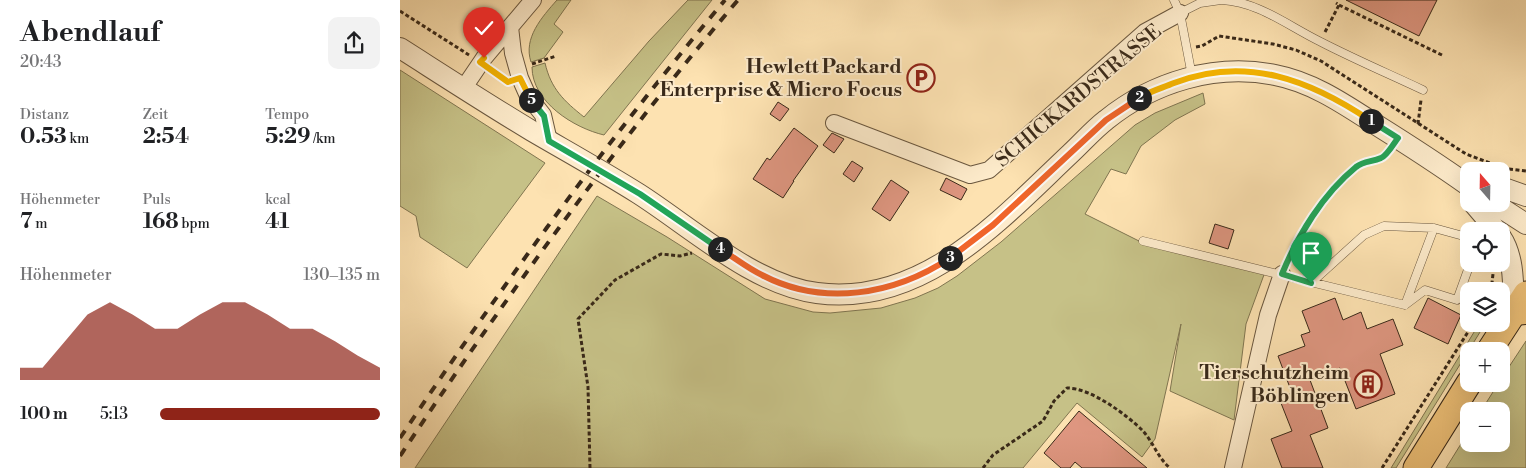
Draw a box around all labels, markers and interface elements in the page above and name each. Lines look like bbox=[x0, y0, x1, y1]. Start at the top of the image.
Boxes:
pin bbox=[463, 7, 505, 58]
icon: check bbox=[470, 14, 498, 42]
text: Abendlauf bbox=[20, 15, 160, 50]
button: share bbox=[328, 17, 380, 69]
street label: SCHICKARDSTRASSE bbox=[991, 19, 1167, 173]
text: 20:43 bbox=[20, 52, 62, 72]
place label: Hewlett Packard Enterprise & Micro Focus bbox=[660, 55, 902, 103]
parking icon: Hewlett Packard Enterprise & Micro Focus bbox=[906, 63, 936, 93]
pin: 2 bbox=[1126, 86, 1152, 110]
pin: 5 bbox=[518, 88, 544, 112]
text: 2 bbox=[1135, 89, 1144, 107]
text: 5 bbox=[527, 91, 536, 109]
text: Distanz bbox=[20, 106, 69, 124]
text: Zeit bbox=[143, 106, 168, 124]
text: Tempo bbox=[265, 106, 309, 124]
pin: 1 bbox=[1358, 108, 1384, 134]
text: 1 bbox=[1368, 112, 1375, 130]
text: 0.53 bbox=[20, 124, 67, 150]
text: 2:54 bbox=[143, 124, 189, 150]
text: 5:29 bbox=[265, 124, 310, 150]
text: km bbox=[67, 130, 89, 148]
text: /km bbox=[310, 130, 336, 148]
north arrow bbox=[1460, 162, 1510, 212]
map controls bbox=[1460, 162, 1510, 452]
text: Höhenmeter bbox=[20, 191, 100, 209]
text: Puls bbox=[143, 191, 171, 209]
text: kcal bbox=[265, 191, 291, 209]
text: 7 bbox=[20, 209, 32, 235]
text: 168 bbox=[143, 209, 179, 235]
text: 41 bbox=[265, 209, 289, 235]
text: m bbox=[32, 215, 48, 233]
text: bpm bbox=[179, 215, 210, 233]
button: locate bbox=[1460, 222, 1510, 272]
pin bbox=[1290, 232, 1332, 283]
pin: 4 bbox=[708, 236, 732, 262]
icon: arrive bbox=[1297, 239, 1325, 267]
text: 4 bbox=[716, 240, 725, 258]
pin: 3 bbox=[938, 246, 962, 270]
text: 3 bbox=[946, 249, 955, 267]
text: Höhenmeter bbox=[20, 265, 112, 285]
text: 130–135 m bbox=[303, 265, 380, 285]
button: layers bbox=[1460, 282, 1510, 332]
button: + bbox=[1460, 342, 1510, 392]
place label: Tierschutzheim Böblingen bbox=[1200, 361, 1350, 409]
building icon: Tierschutzheim Böblingen bbox=[1353, 369, 1383, 399]
button: − bbox=[1460, 402, 1510, 452]
text: 100 m bbox=[20, 404, 68, 424]
text: 5:13 bbox=[100, 404, 128, 424]

